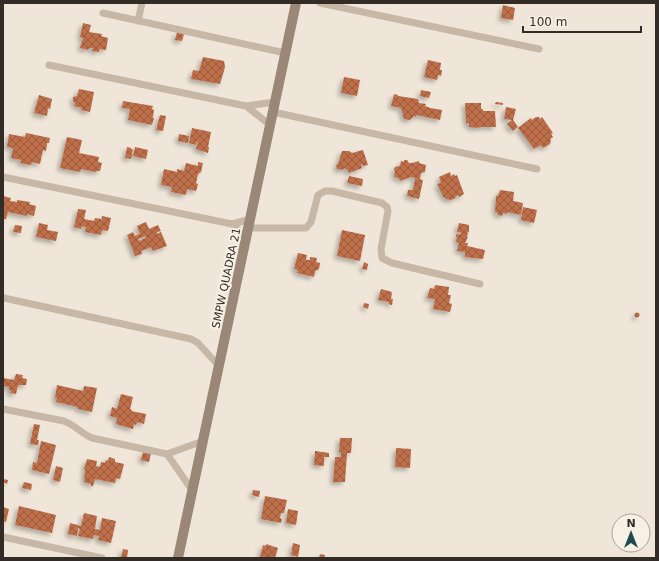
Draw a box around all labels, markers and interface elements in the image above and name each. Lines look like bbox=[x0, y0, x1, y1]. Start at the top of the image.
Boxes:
scale bar bbox=[523, 8, 641, 34]
text: 100 m bbox=[529, 15, 567, 29]
street label: SMPW QUADRA 21 bbox=[209, 227, 243, 330]
north arrow bbox=[611, 513, 651, 553]
text: N bbox=[626, 517, 636, 530]

